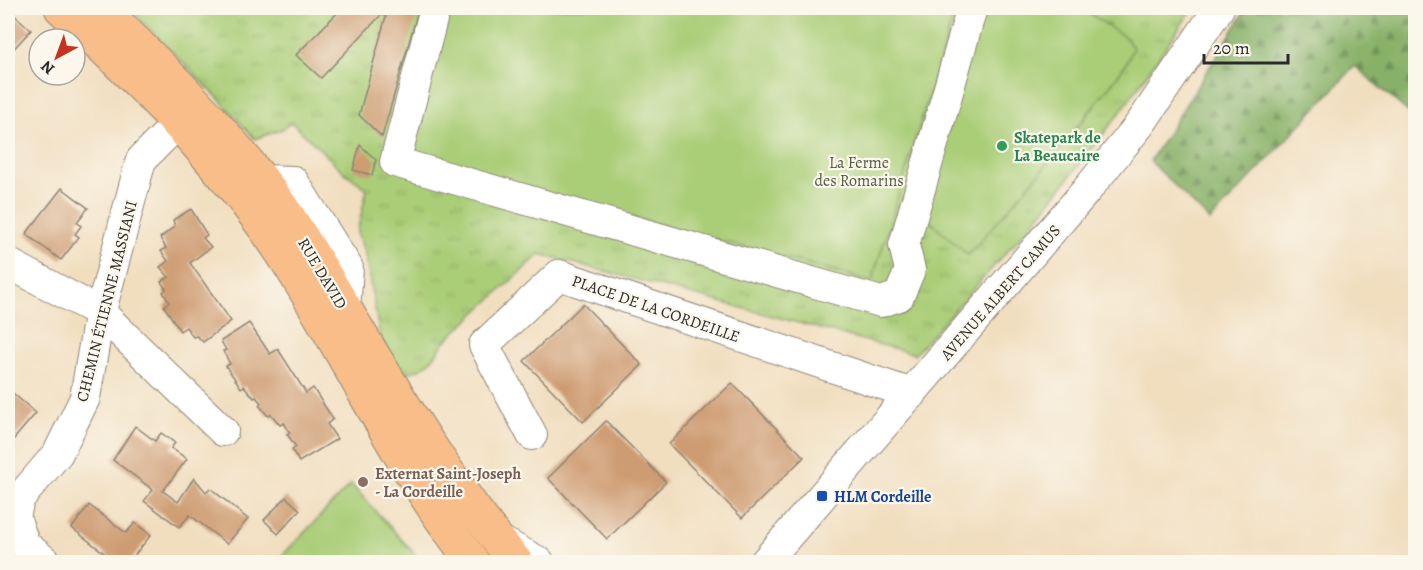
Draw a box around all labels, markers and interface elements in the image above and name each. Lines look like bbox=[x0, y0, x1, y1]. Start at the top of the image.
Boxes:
north arrow bbox=[27, 27, 87, 87]
scale bar bbox=[1204, 27, 1288, 65]
text: 20 m bbox=[1213, 36, 1250, 60]
text: N bbox=[36, 55, 59, 80]
place label: Skatepark de La Beaucaire bbox=[1014, 127, 1101, 167]
marker: Skatepark de La Beaucaire bbox=[995, 139, 1009, 153]
park label: La Ferme des Romarins bbox=[814, 152, 904, 192]
street label: CHEMIN ÉTIENNE MASSIANI bbox=[71, 198, 143, 404]
street label: AVENUE ALBERT CAMUS bbox=[935, 220, 1066, 366]
street label: RUE DAVID bbox=[292, 234, 352, 313]
street label: PLACE DE LA CORDEILLE bbox=[569, 270, 743, 348]
place label: Externat Saint-Joseph - La Cordeille bbox=[375, 463, 521, 503]
marker: Externat Saint-Joseph - La Cordeille bbox=[356, 475, 370, 489]
place label: HLM Cordeille bbox=[834, 486, 931, 508]
marker: HLM Cordeille bbox=[815, 489, 829, 503]

